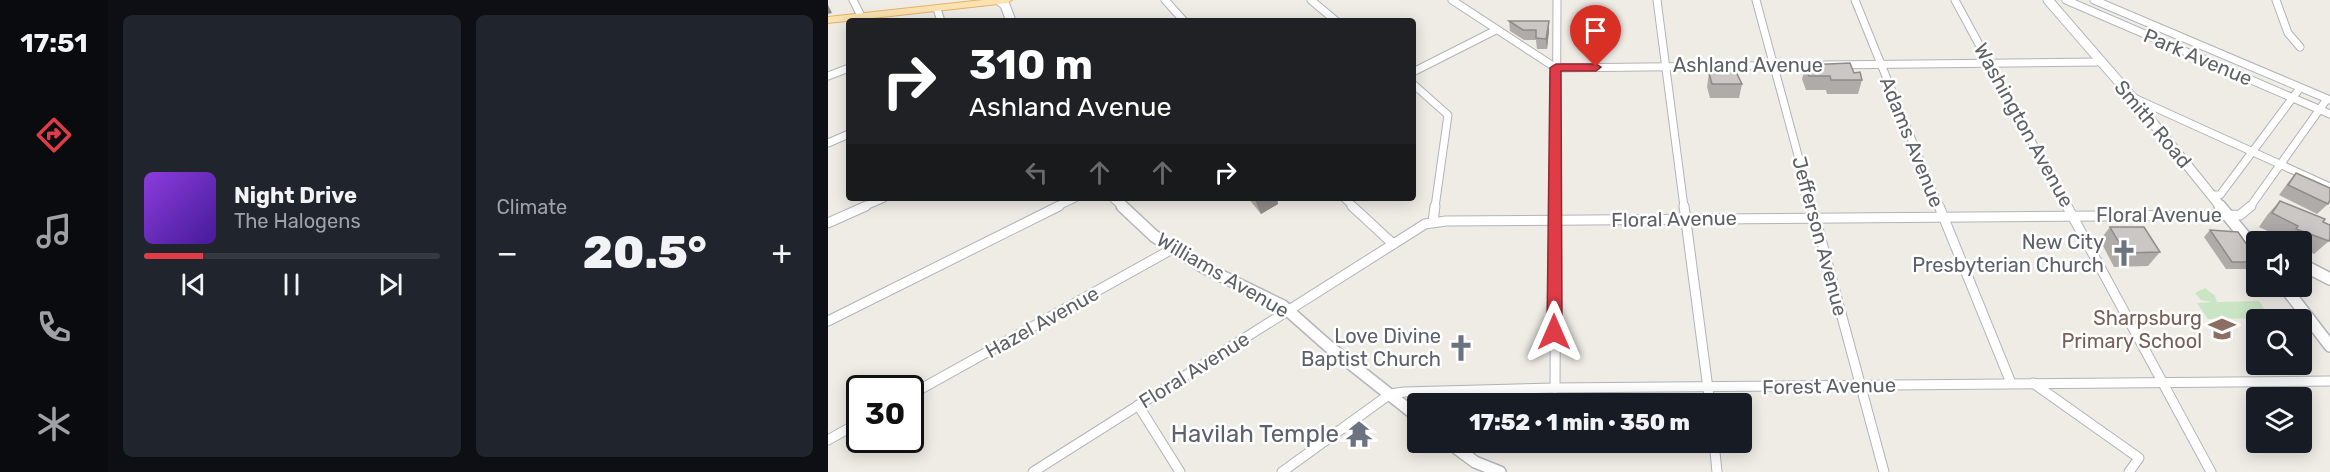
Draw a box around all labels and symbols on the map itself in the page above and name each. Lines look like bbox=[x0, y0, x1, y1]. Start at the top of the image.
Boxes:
pin bbox=[1570, 5, 1621, 67]
street label: Park Avenue bbox=[2140, 23, 2256, 91]
street label: Washington Avenue bbox=[1969, 39, 2079, 211]
street label: Ashland Avenue bbox=[1673, 53, 1823, 77]
street label: Adams Avenue bbox=[1875, 73, 1949, 211]
street label: Smith Road bbox=[2109, 75, 2197, 173]
street label: Jefferson Avenue bbox=[1787, 153, 1853, 319]
street label: Floral Avenue bbox=[2096, 203, 2222, 227]
street label: Floral Avenue bbox=[1611, 206, 1737, 232]
street label: Williams Avenue bbox=[1153, 227, 1293, 323]
place label: New City Presbyterian Church bbox=[1912, 230, 2104, 277]
church icon: New City Presbyterian Church bbox=[2109, 238, 2139, 268]
street label: Hazel Avenue bbox=[981, 281, 1103, 363]
position arrow bbox=[1522, 300, 1586, 364]
place label: Sharpsburg Primary School bbox=[2061, 306, 2202, 353]
school or university icon: Sharpsburg Primary School bbox=[2207, 314, 2237, 344]
place label: Love Divine Baptist Church bbox=[1301, 324, 1441, 371]
street label: Floral Avenue bbox=[1134, 326, 1254, 414]
church icon: Love Divine Baptist Church bbox=[1446, 333, 1476, 363]
street label: Forest Avenue bbox=[1762, 373, 1896, 399]
speed limit sign: 30 bbox=[846, 375, 924, 453]
temple icon: Havilah Temple bbox=[1344, 419, 1374, 449]
place label: Havilah Temple bbox=[1171, 420, 1339, 448]

